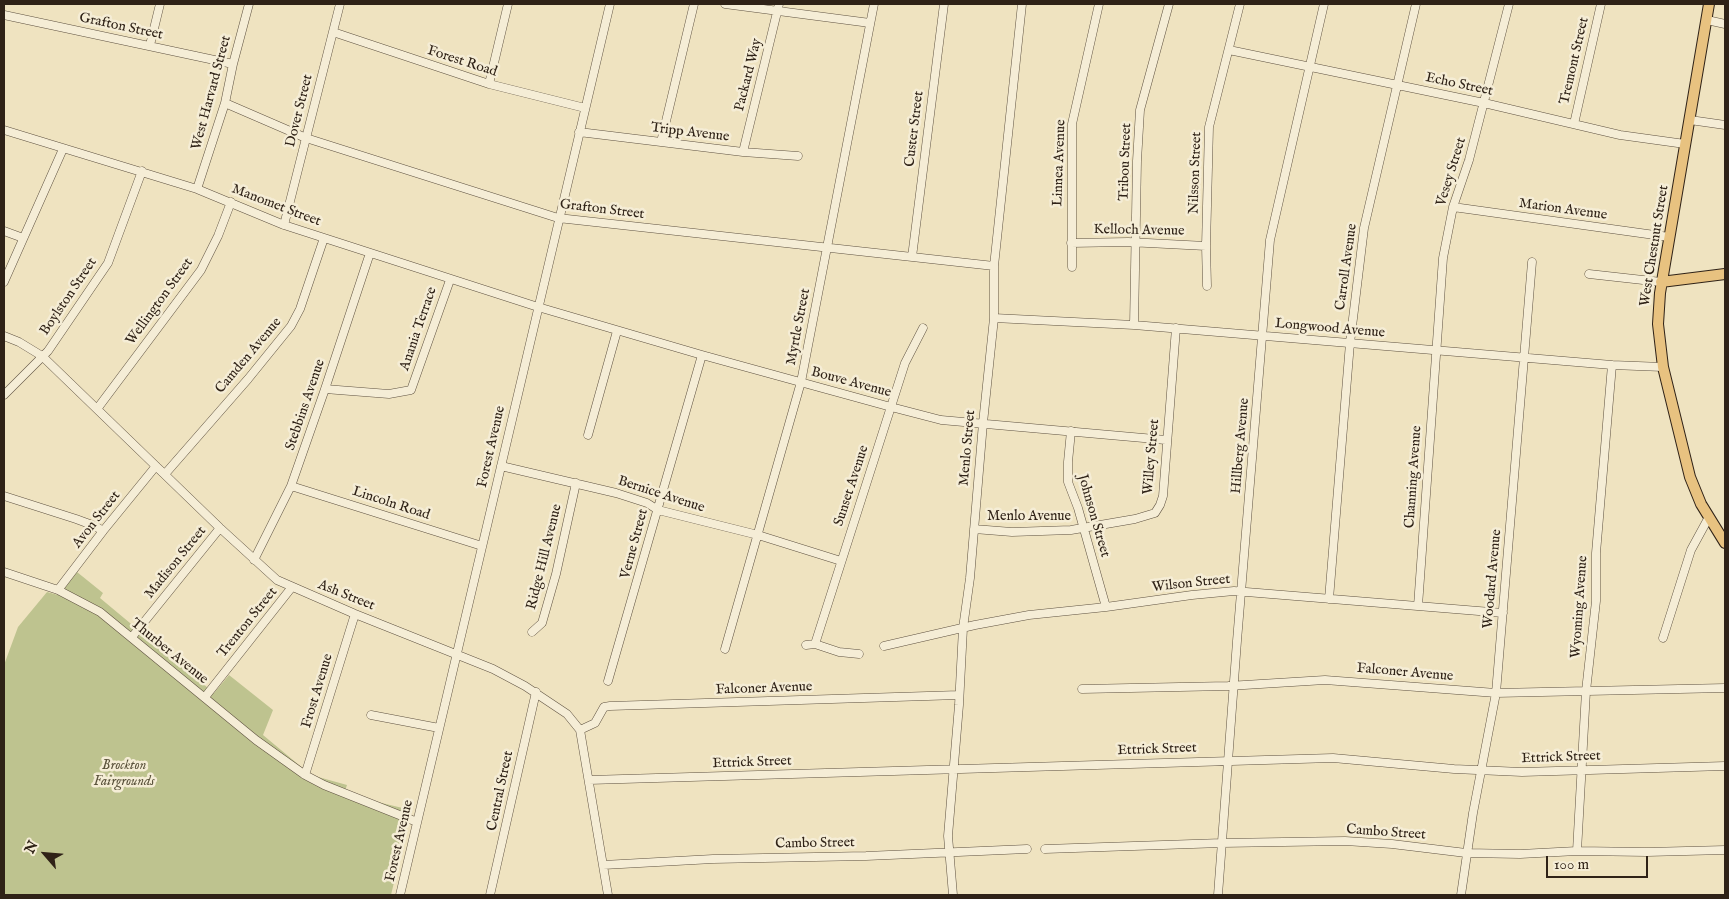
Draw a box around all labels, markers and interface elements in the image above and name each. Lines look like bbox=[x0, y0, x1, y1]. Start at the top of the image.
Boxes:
street label: Grafton Street bbox=[78, 10, 164, 44]
street label: Tremont Street bbox=[1557, 16, 1593, 106]
street label: West Harvard Street bbox=[189, 34, 235, 152]
street label: Packard Way bbox=[732, 37, 766, 113]
street label: Forest Road bbox=[425, 43, 499, 81]
street label: Echo Street bbox=[1424, 70, 1494, 100]
street label: Dover Street bbox=[283, 73, 317, 149]
street label: Custer Street bbox=[902, 90, 928, 168]
street label: Linnea Avenue bbox=[1050, 119, 1070, 207]
street label: Tripp Avenue bbox=[650, 120, 730, 146]
street label: Tribou Street bbox=[1116, 123, 1136, 201]
street label: Nilsson Street bbox=[1186, 132, 1206, 214]
street label: Vesey Street bbox=[1434, 136, 1470, 208]
street label: Manomet Street bbox=[229, 181, 323, 231]
street label: West Chestnut Street bbox=[1637, 184, 1673, 308]
street label: Grafton Street bbox=[559, 196, 645, 224]
street label: Marion Avenue bbox=[1518, 196, 1608, 224]
street label: Kelloch Avenue bbox=[1093, 222, 1185, 240]
street label: Carroll Avenue bbox=[1333, 223, 1361, 311]
street label: Boylston Street bbox=[37, 255, 101, 339]
street label: Wellington Street bbox=[123, 255, 197, 349]
street label: Anania Terrace bbox=[397, 285, 441, 373]
street label: Myrtle Street bbox=[783, 287, 815, 367]
street label: Camden Avenue bbox=[212, 315, 286, 397]
street label: Longwood Avenue bbox=[1274, 316, 1386, 342]
street label: Stebbins Avenue bbox=[283, 357, 329, 453]
street label: Bouve Avenue bbox=[809, 364, 893, 402]
street label: Hillberg Avenue bbox=[1228, 397, 1254, 495]
street label: Forest Avenue bbox=[474, 404, 510, 490]
street label: Menlo Street bbox=[956, 409, 980, 487]
street label: Willey Street bbox=[1140, 418, 1164, 496]
street label: Channing Avenue bbox=[1402, 425, 1426, 529]
street label: Sunset Avenue bbox=[831, 444, 873, 528]
street label: Bernice Avenue bbox=[615, 473, 707, 517]
street label: Johnson Street bbox=[1073, 473, 1113, 559]
street label: Lincoln Road bbox=[350, 484, 432, 524]
street label: Avon Street bbox=[69, 488, 125, 552]
street label: Ridge Hill Avenue bbox=[524, 503, 566, 611]
street label: Verne Street bbox=[618, 507, 652, 581]
street label: Menlo Avenue bbox=[987, 509, 1071, 525]
street label: Madison Street bbox=[142, 523, 210, 603]
street label: Woodard Avenue bbox=[1480, 529, 1506, 629]
street label: Wyoming Avenue bbox=[1568, 555, 1592, 659]
street label: Wilson Street bbox=[1151, 572, 1231, 596]
street label: Ash Street bbox=[315, 577, 377, 615]
street label: Trenton Street bbox=[215, 584, 281, 662]
street label: Thurber Avenue bbox=[127, 616, 211, 688]
street label: Frost Avenue bbox=[299, 652, 337, 730]
street label: Falconer Avenue bbox=[1356, 660, 1454, 686]
street label: Falconer Avenue bbox=[715, 679, 813, 699]
street label: Ettrick Street bbox=[1117, 740, 1197, 760]
street label: Ettrick Street bbox=[1521, 748, 1601, 768]
street label: Central Street bbox=[484, 749, 518, 833]
street label: Ettrick Street bbox=[712, 753, 792, 773]
park label: Brockton Fairgrounds bbox=[93, 758, 155, 790]
street label: Forest Avenue bbox=[382, 798, 418, 884]
street label: Cambo Street bbox=[1346, 822, 1426, 844]
north arrow bbox=[20, 829, 70, 879]
street label: Cambo Street bbox=[775, 835, 855, 853]
text: N bbox=[21, 838, 42, 857]
scale bar bbox=[1549, 846, 1652, 878]
text: 100 m bbox=[1554, 855, 1589, 874]

